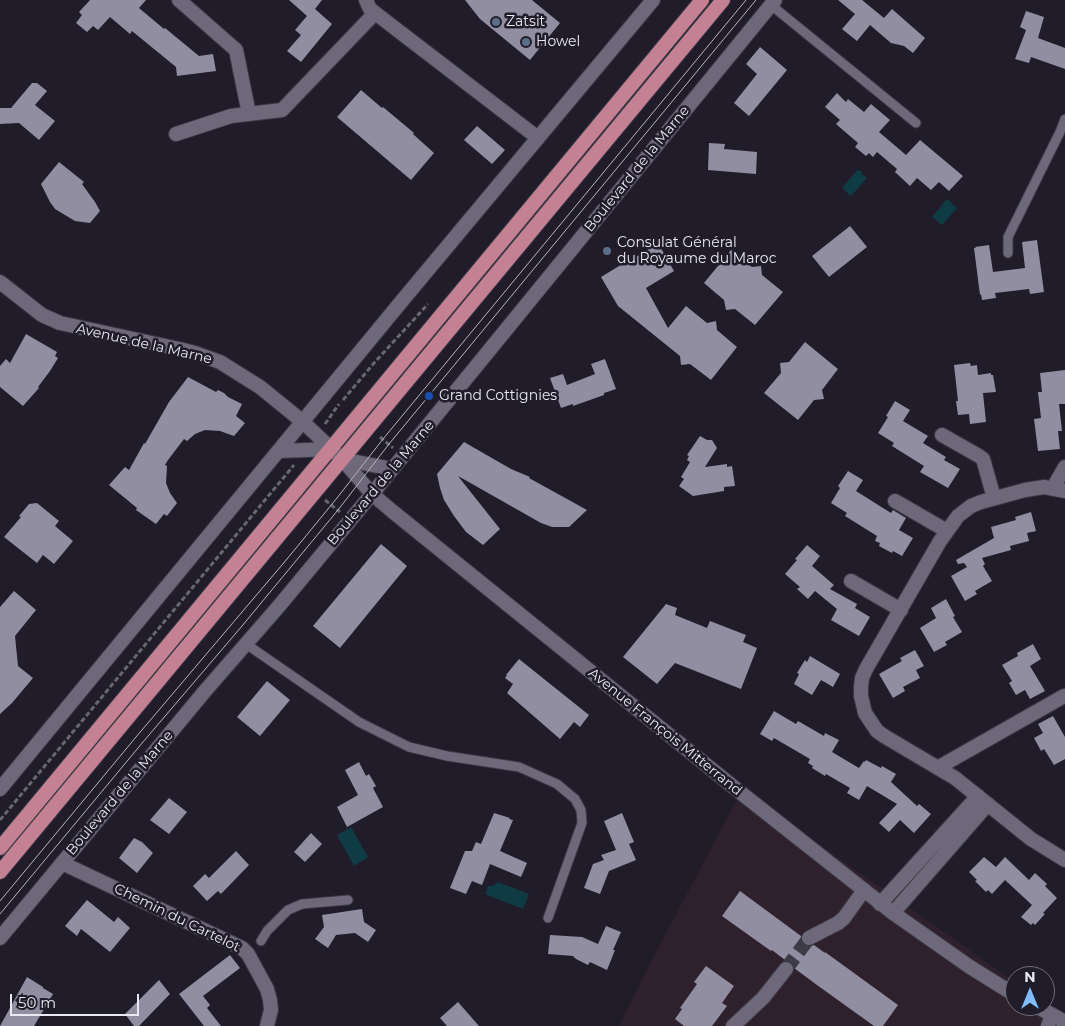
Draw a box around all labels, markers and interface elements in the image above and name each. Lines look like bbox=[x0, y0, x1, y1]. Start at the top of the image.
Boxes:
place label: Zatsit bbox=[506, 14, 545, 30]
marker: Zatsit bbox=[490, 16, 502, 28]
place label: Howel bbox=[536, 34, 580, 50]
marker: Howel bbox=[520, 36, 532, 48]
street label: Boulevard de la Marne bbox=[581, 103, 693, 235]
place label: Consulat Général du Royaume du Maroc bbox=[617, 235, 777, 268]
marker: Consulat Général du Royaume du Maroc bbox=[601, 245, 613, 257]
street label: Avenue de la Marne bbox=[74, 320, 214, 368]
place label: Grand Cottignies bbox=[439, 388, 557, 404]
marker: Grand Cottignies bbox=[423, 390, 435, 402]
street label: Boulevard de la Marne bbox=[324, 417, 438, 549]
street label: Avenue François Mitterrand bbox=[585, 665, 745, 799]
street label: Boulevard de la Marne bbox=[63, 727, 177, 859]
street label: Chemin du Cartelot bbox=[111, 880, 243, 956]
north arrow bbox=[1005, 966, 1055, 1016]
text: N bbox=[1024, 968, 1036, 986]
scale bar bbox=[12, 984, 141, 1016]
text: 50 m bbox=[18, 993, 56, 1012]

